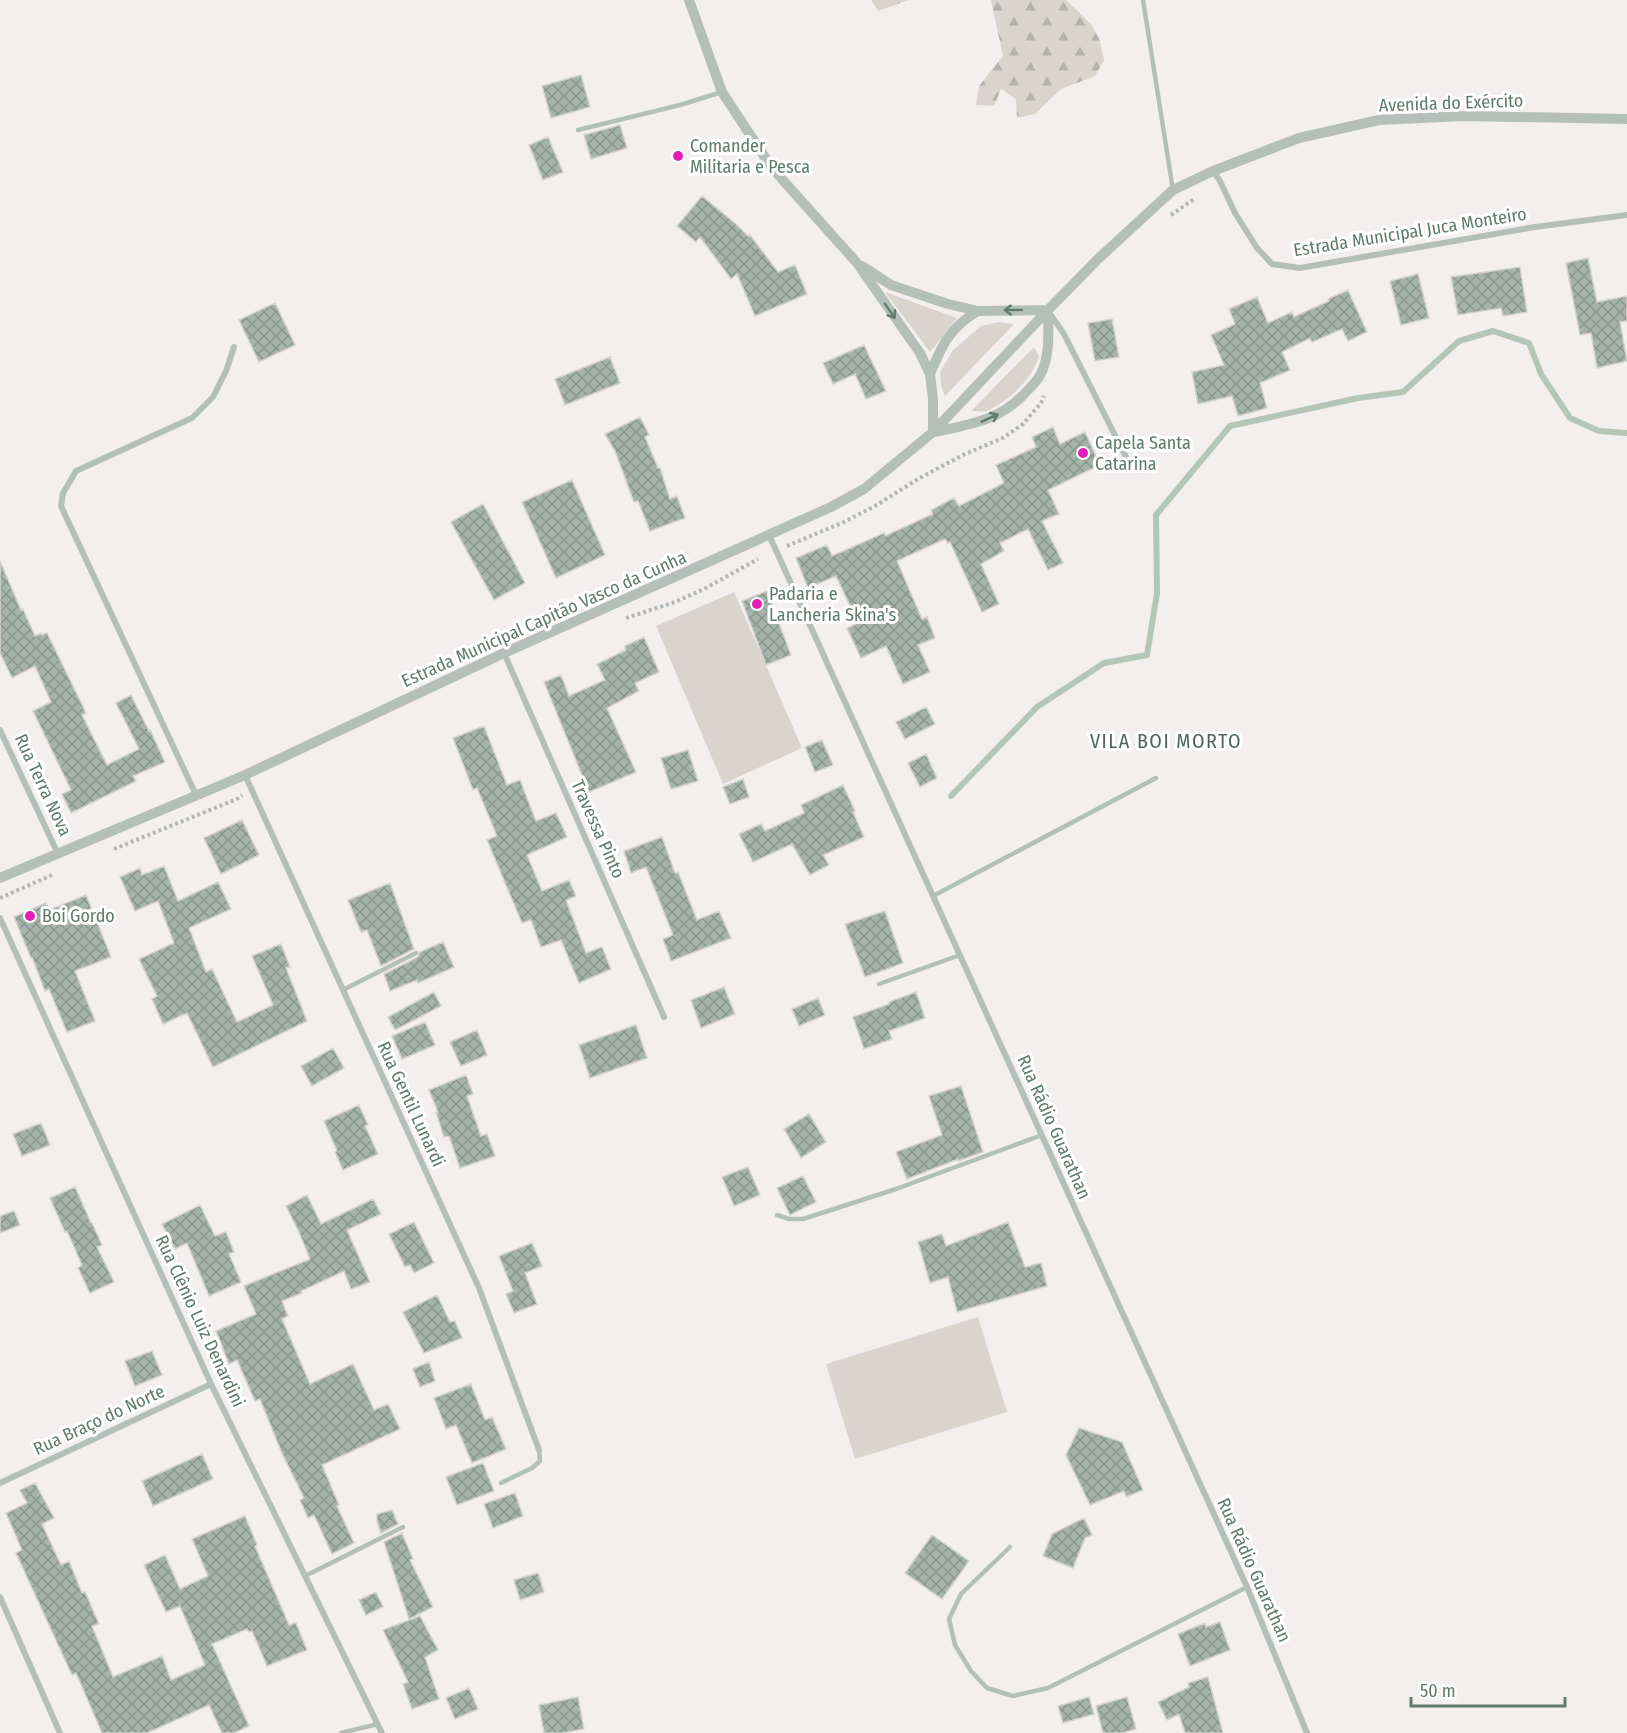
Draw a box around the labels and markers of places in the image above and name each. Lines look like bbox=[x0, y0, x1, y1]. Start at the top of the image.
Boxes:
place label: Comander Militaria e Pesca bbox=[690, 135, 810, 178]
marker: Comander Militaria e Pesca bbox=[671, 149, 685, 163]
place label: Capela Santa Catarina bbox=[1095, 432, 1191, 475]
marker: Capela Santa Catarina bbox=[1076, 446, 1090, 460]
place label: Padaria e Lancheria Skina's bbox=[769, 583, 897, 626]
marker: Padaria e Lancheria Skina's bbox=[750, 597, 764, 611]
place label: Boi Gordo bbox=[42, 905, 115, 927]
marker: Boi Gordo bbox=[23, 909, 37, 923]

